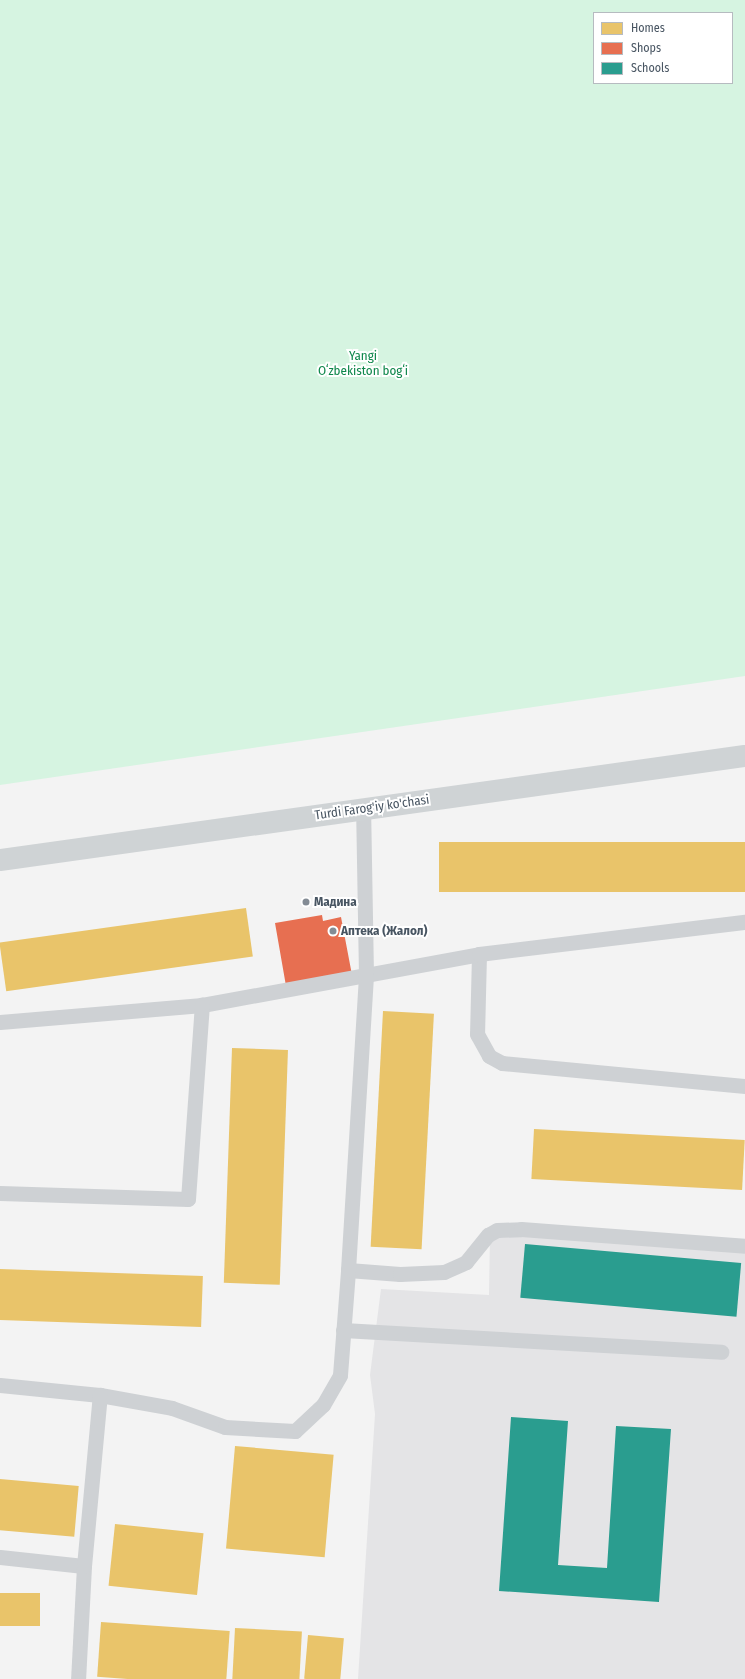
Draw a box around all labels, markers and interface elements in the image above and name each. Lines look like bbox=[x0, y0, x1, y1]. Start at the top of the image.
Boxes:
legend bbox=[593, 12, 733, 84]
text: Homes bbox=[631, 21, 665, 35]
text: Shops bbox=[631, 41, 661, 55]
text: Schools bbox=[631, 61, 669, 75]
park label: Yangi Oʻzbekiston bogʻi bbox=[318, 349, 408, 380]
street label: Turdi Farog'iy ko'chasi bbox=[314, 792, 430, 824]
place label: Мадина bbox=[314, 894, 357, 910]
marker: Мадина bbox=[301, 897, 311, 907]
place label: Аптека (Жалол) bbox=[341, 923, 427, 939]
marker: Аптека (Жалол) bbox=[328, 926, 338, 936]

